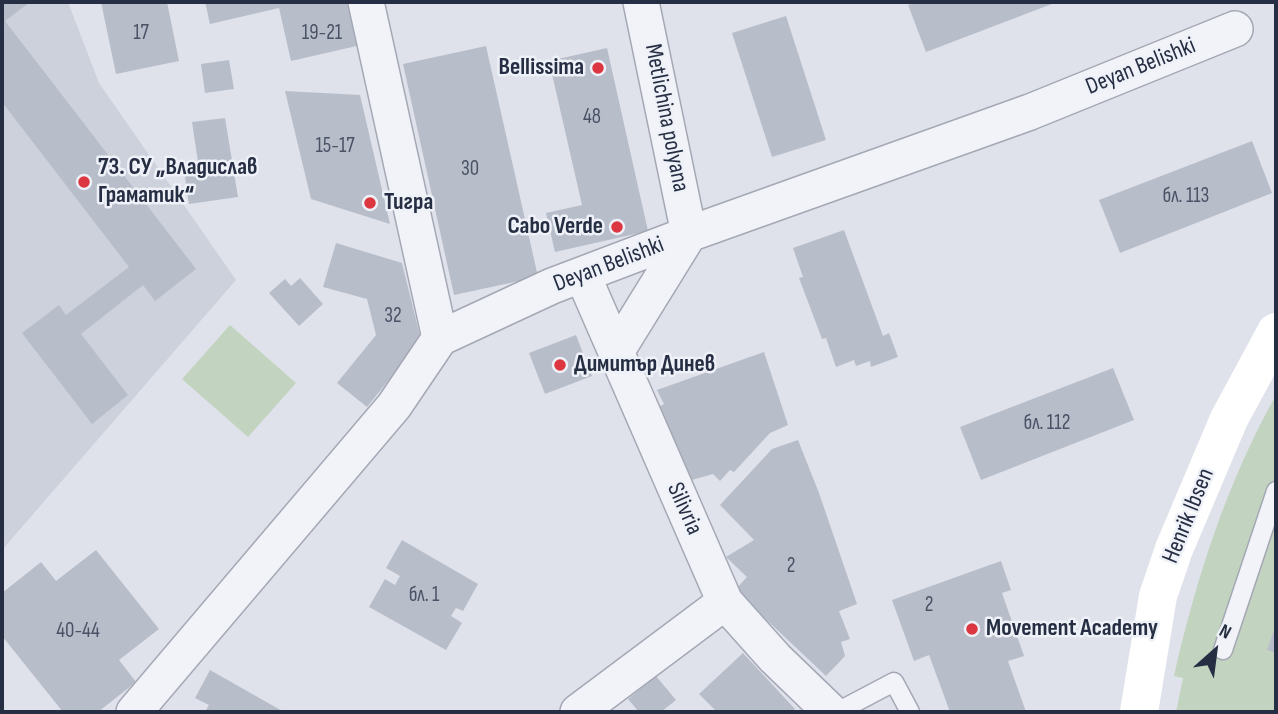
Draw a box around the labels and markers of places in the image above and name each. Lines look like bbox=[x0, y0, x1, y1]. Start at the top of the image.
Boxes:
place label: Bellissima bbox=[499, 54, 584, 82]
marker: Bellissima bbox=[590, 60, 606, 76]
place label: 73. СУ „Владислав Граматик“ bbox=[98, 154, 257, 210]
marker: 73. СУ „Владислав Граматик“ bbox=[76, 174, 92, 190]
place label: Тигра bbox=[384, 189, 433, 217]
marker: Тигра bbox=[362, 195, 378, 211]
place label: Cabo Verde bbox=[507, 213, 603, 241]
marker: Cabo Verde bbox=[609, 219, 625, 235]
place label: Димитър Динев bbox=[574, 351, 715, 379]
marker: Димитър Динев bbox=[552, 357, 568, 373]
place label: Movement Academy bbox=[986, 615, 1158, 643]
marker: Movement Academy bbox=[964, 621, 980, 637]

